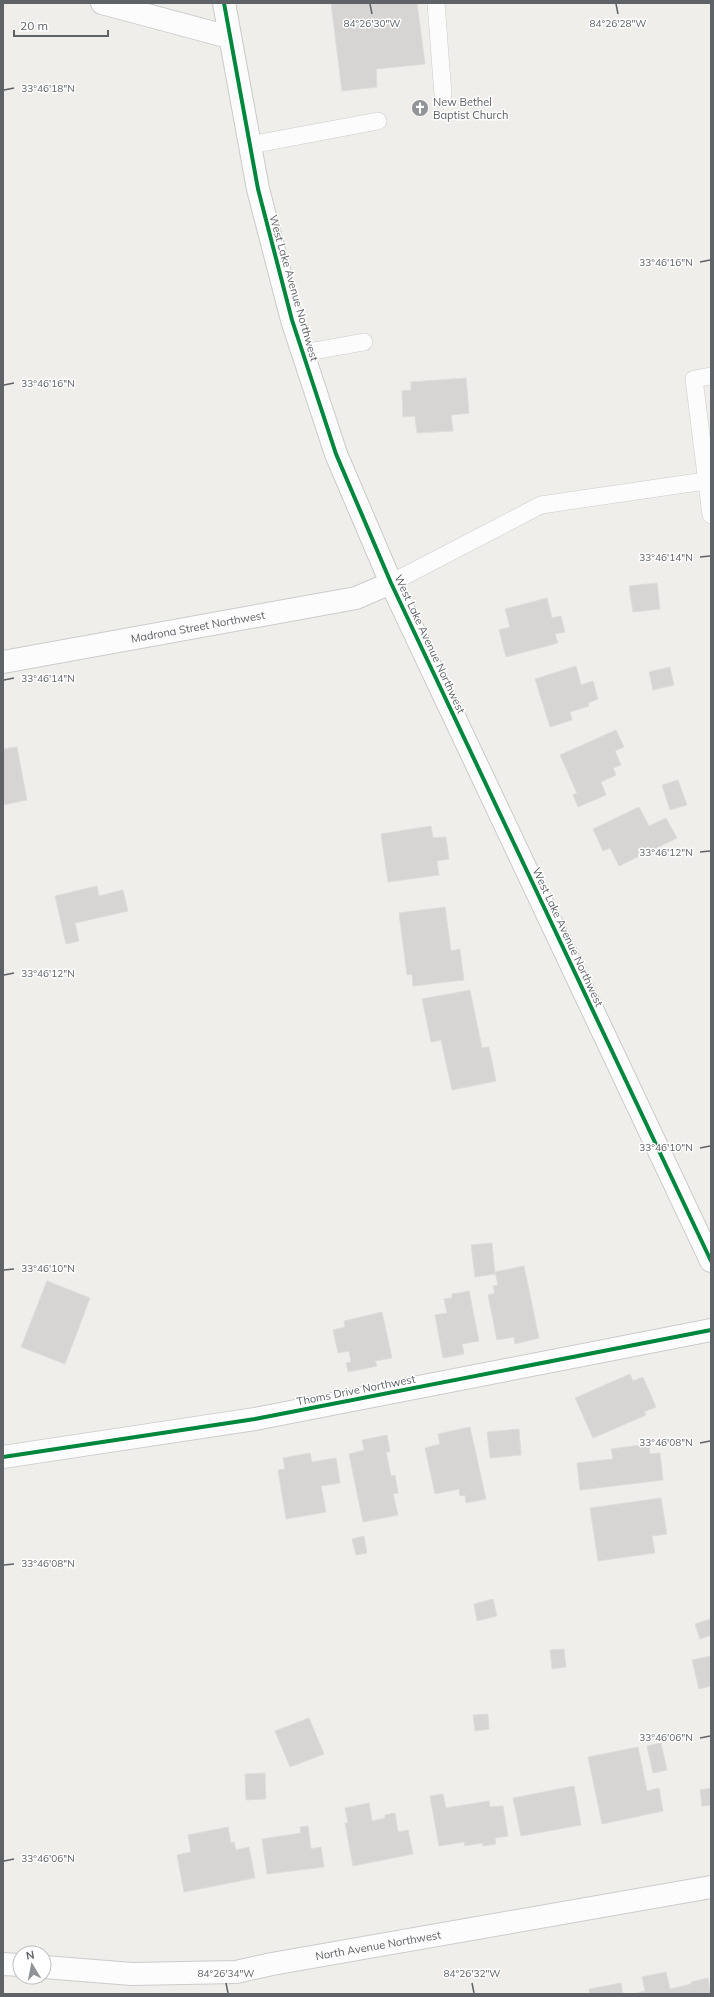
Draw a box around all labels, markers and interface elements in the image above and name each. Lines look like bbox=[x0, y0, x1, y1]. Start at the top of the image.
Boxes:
scale bar bbox=[14, 12, 108, 38]
text: 84°26'30"W bbox=[344, 17, 400, 30]
text: 84°26'28"W bbox=[590, 17, 646, 30]
text: 20 m bbox=[20, 18, 48, 33]
text: 33°46'18"N bbox=[21, 82, 75, 95]
place label: New Bethel Baptist Church bbox=[433, 95, 508, 122]
church icon: New Bethel Baptist Church bbox=[410, 98, 430, 118]
street label: West Lake Avenue Northwest bbox=[266, 213, 322, 363]
text: 33°46'16"N bbox=[639, 256, 693, 269]
text: 33°46'16"N bbox=[21, 377, 75, 390]
text: 33°46'14"N bbox=[639, 551, 693, 564]
street label: West Lake Avenue Northwest bbox=[392, 572, 468, 716]
street label: Madrona Street Northwest bbox=[130, 608, 266, 646]
text: 33°46'14"N bbox=[21, 672, 75, 685]
text: 33°46'12"N bbox=[639, 846, 693, 859]
street label: West Lake Avenue Northwest bbox=[530, 865, 606, 1009]
text: 33°46'12"N bbox=[21, 967, 75, 980]
text: 33°46'10"N bbox=[639, 1141, 693, 1154]
text: 33°46'10"N bbox=[21, 1262, 75, 1275]
street label: Thoms Drive Northwest bbox=[295, 1372, 417, 1408]
text: 33°46'08"N bbox=[639, 1436, 693, 1449]
text: 33°46'08"N bbox=[21, 1557, 75, 1570]
text: 33°46'06"N bbox=[639, 1731, 693, 1744]
text: 33°46'06"N bbox=[21, 1852, 75, 1865]
street label: North Avenue Northwest bbox=[314, 1927, 442, 1963]
north arrow bbox=[12, 1945, 52, 1985]
text: N bbox=[25, 1948, 36, 1963]
text: 84°26'34"W bbox=[198, 1967, 254, 1980]
text: 84°26'32"W bbox=[444, 1967, 500, 1980]

